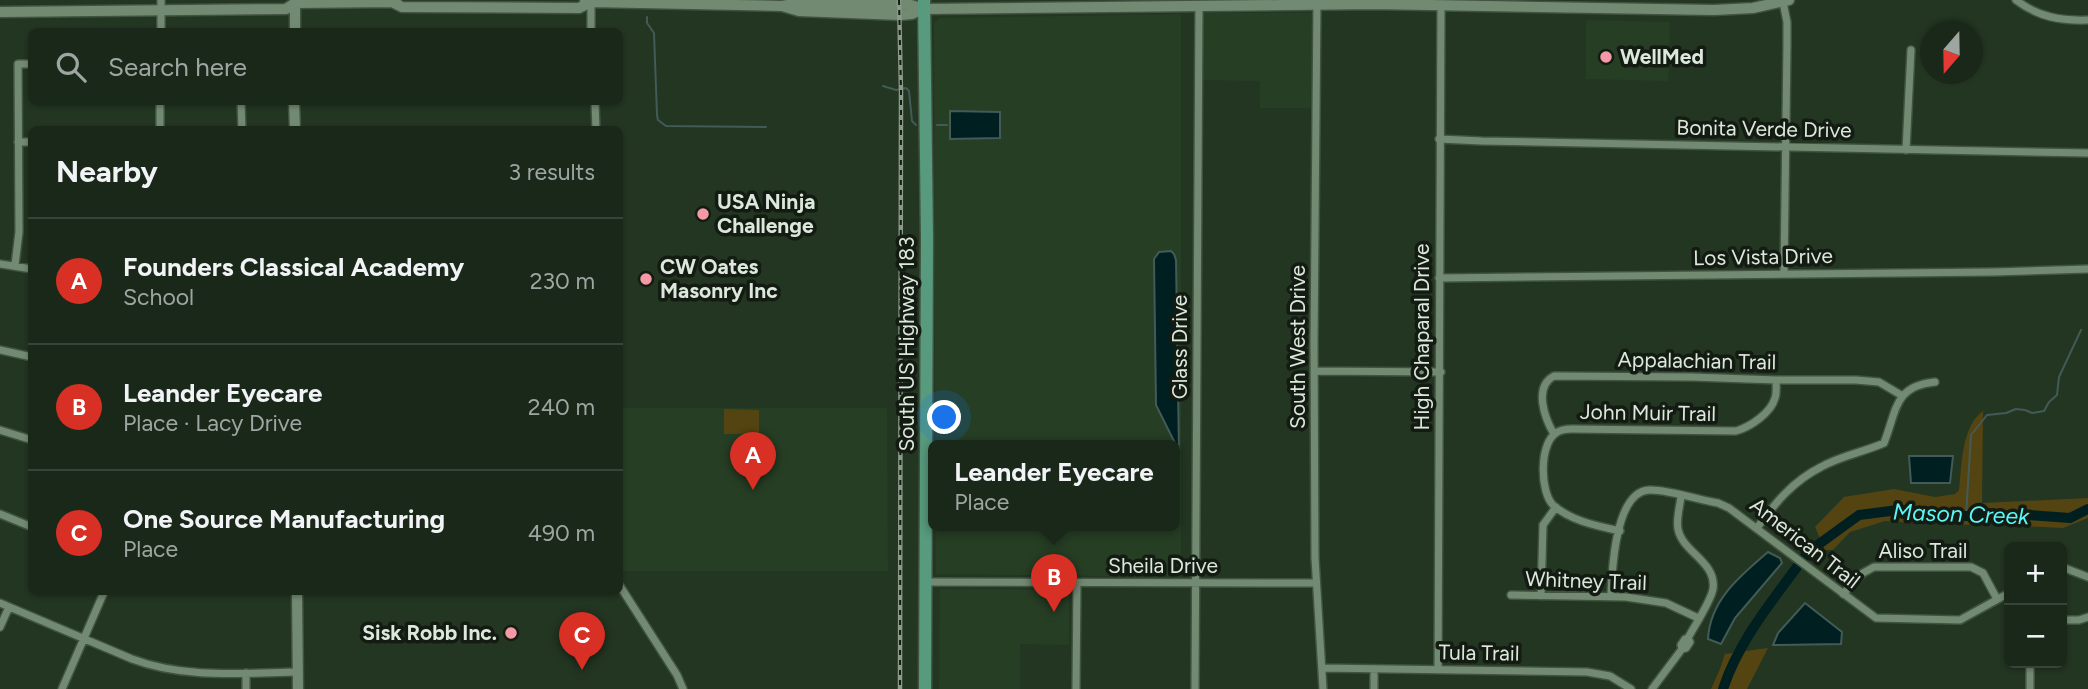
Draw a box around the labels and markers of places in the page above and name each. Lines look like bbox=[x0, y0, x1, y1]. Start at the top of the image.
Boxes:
place label: WellMed bbox=[1620, 44, 1704, 69]
marker: WellMed bbox=[1598, 49, 1614, 65]
place label: USA Ninja Challenge bbox=[717, 189, 816, 238]
marker: USA Ninja Challenge bbox=[695, 206, 711, 222]
place label: CW Oates Masonry Inc bbox=[660, 254, 778, 303]
marker: CW Oates Masonry Inc bbox=[638, 271, 654, 287]
pin: A bbox=[730, 432, 776, 490]
pin: B bbox=[1031, 554, 1077, 612]
pin: C bbox=[559, 612, 605, 670]
place label: Sisk Robb Inc. bbox=[362, 620, 497, 645]
marker: Sisk Robb Inc. bbox=[503, 625, 519, 641]

